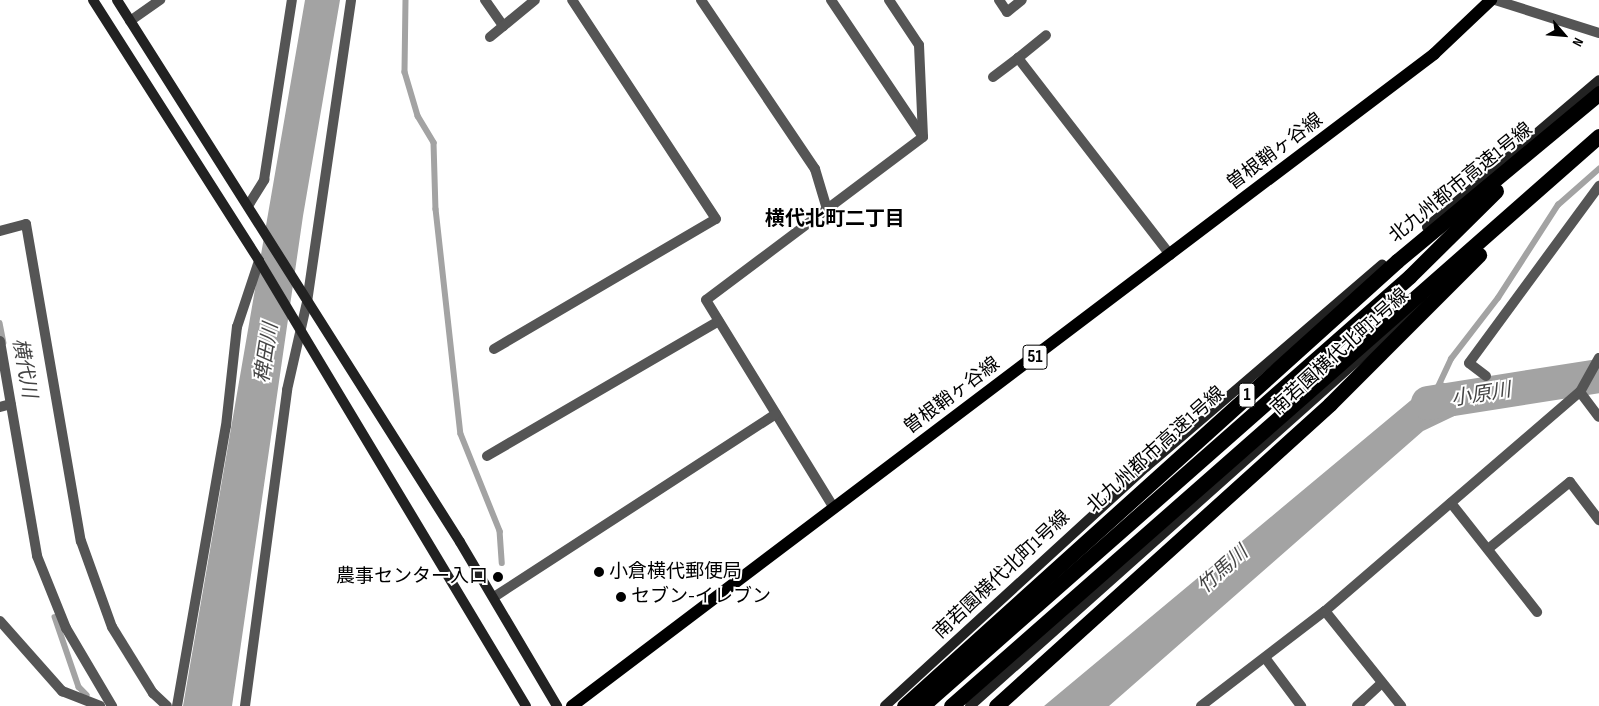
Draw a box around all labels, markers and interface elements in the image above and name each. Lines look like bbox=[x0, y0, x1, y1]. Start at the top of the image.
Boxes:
north arrow bbox=[1539, 10, 1589, 60]
text: N bbox=[1569, 35, 1587, 49]
street label: 曽根鞘ヶ谷線 bbox=[1223, 109, 1327, 195]
street label: 北九州都市高速1号線 bbox=[1385, 118, 1537, 248]
district label: 横代北町二丁目 bbox=[765, 207, 905, 231]
street label: 南若園横代北町1号線 bbox=[1266, 284, 1414, 420]
water label: 稗田川 bbox=[250, 321, 284, 385]
water label: 横代川 bbox=[7, 336, 41, 400]
road number: 51 bbox=[1022, 342, 1048, 372]
street label: 曽根鞘ヶ谷線 bbox=[900, 353, 1004, 439]
water label: 小原川 bbox=[1449, 378, 1513, 412]
road number: 1 bbox=[1238, 380, 1256, 410]
street label: 北九州都市高速1号線 bbox=[1082, 382, 1230, 518]
street label: 南若園横代北町1号線 bbox=[929, 506, 1075, 644]
water label: 竹馬川 bbox=[1193, 541, 1253, 599]
place label: 小倉横代郵便局 bbox=[609, 561, 742, 583]
place label: 農事センター入口 bbox=[336, 566, 488, 588]
marker: 小倉横代郵便局 bbox=[593, 566, 605, 578]
marker: 農事センター入口 bbox=[492, 571, 504, 583]
place label: セブン-イレブン bbox=[631, 586, 771, 608]
marker: セブン-イレブン bbox=[615, 591, 627, 603]

